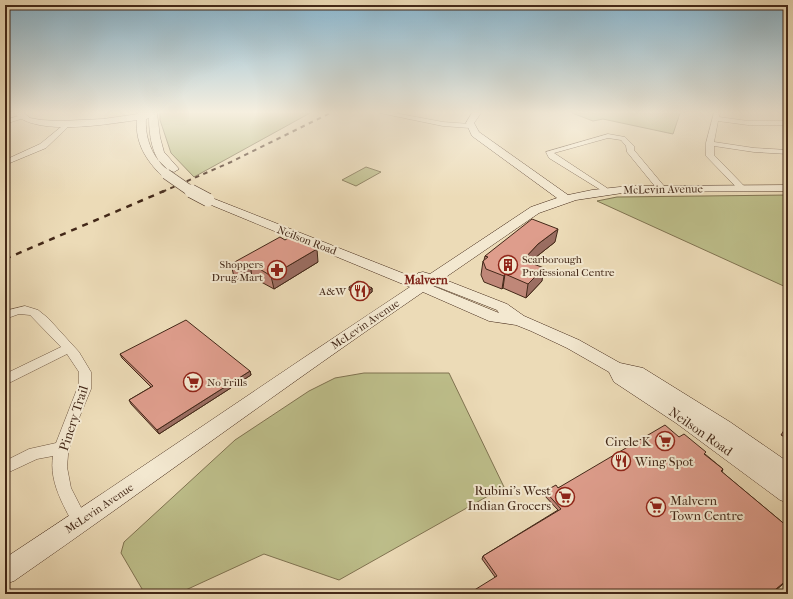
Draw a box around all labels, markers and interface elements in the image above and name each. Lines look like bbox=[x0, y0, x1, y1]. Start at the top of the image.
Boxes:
street label: McLevin Avenue bbox=[623, 182, 704, 197]
street label: Neilson Road bbox=[275, 223, 339, 258]
place label: Scarborough Professional Centre bbox=[522, 253, 615, 279]
building icon: Scarborough Professional Centre bbox=[497, 254, 519, 276]
place label: Shoppers Drug Mart bbox=[212, 258, 263, 284]
pharmacy icon: Shoppers Drug Mart bbox=[266, 259, 288, 281]
district label: Malvern bbox=[403, 273, 449, 287]
restaurant icon: A&W bbox=[349, 280, 371, 302]
place label: A&W bbox=[318, 285, 347, 298]
street label: McLevin Avenue bbox=[329, 296, 402, 352]
supermarket icon: No Frills bbox=[182, 371, 204, 393]
place label: No Frills bbox=[207, 376, 247, 389]
street label: Pinery Trail bbox=[56, 383, 91, 453]
street label: Neilson Road bbox=[666, 404, 736, 459]
supermarket icon: Circle K bbox=[654, 430, 676, 452]
place label: Circle K bbox=[605, 434, 652, 449]
restaurant icon: Wing Spot bbox=[610, 450, 632, 472]
place label: Wing Spot bbox=[634, 454, 694, 469]
street label: McLevin Avenue bbox=[63, 480, 136, 536]
place label: Rubini's West Indian Grocers bbox=[467, 483, 551, 513]
supermarket icon: Rubini's West Indian Grocers bbox=[554, 486, 576, 508]
place label: Malvern Town Centre bbox=[670, 493, 744, 523]
supermarket icon: Malvern Town Centre bbox=[645, 496, 667, 518]

